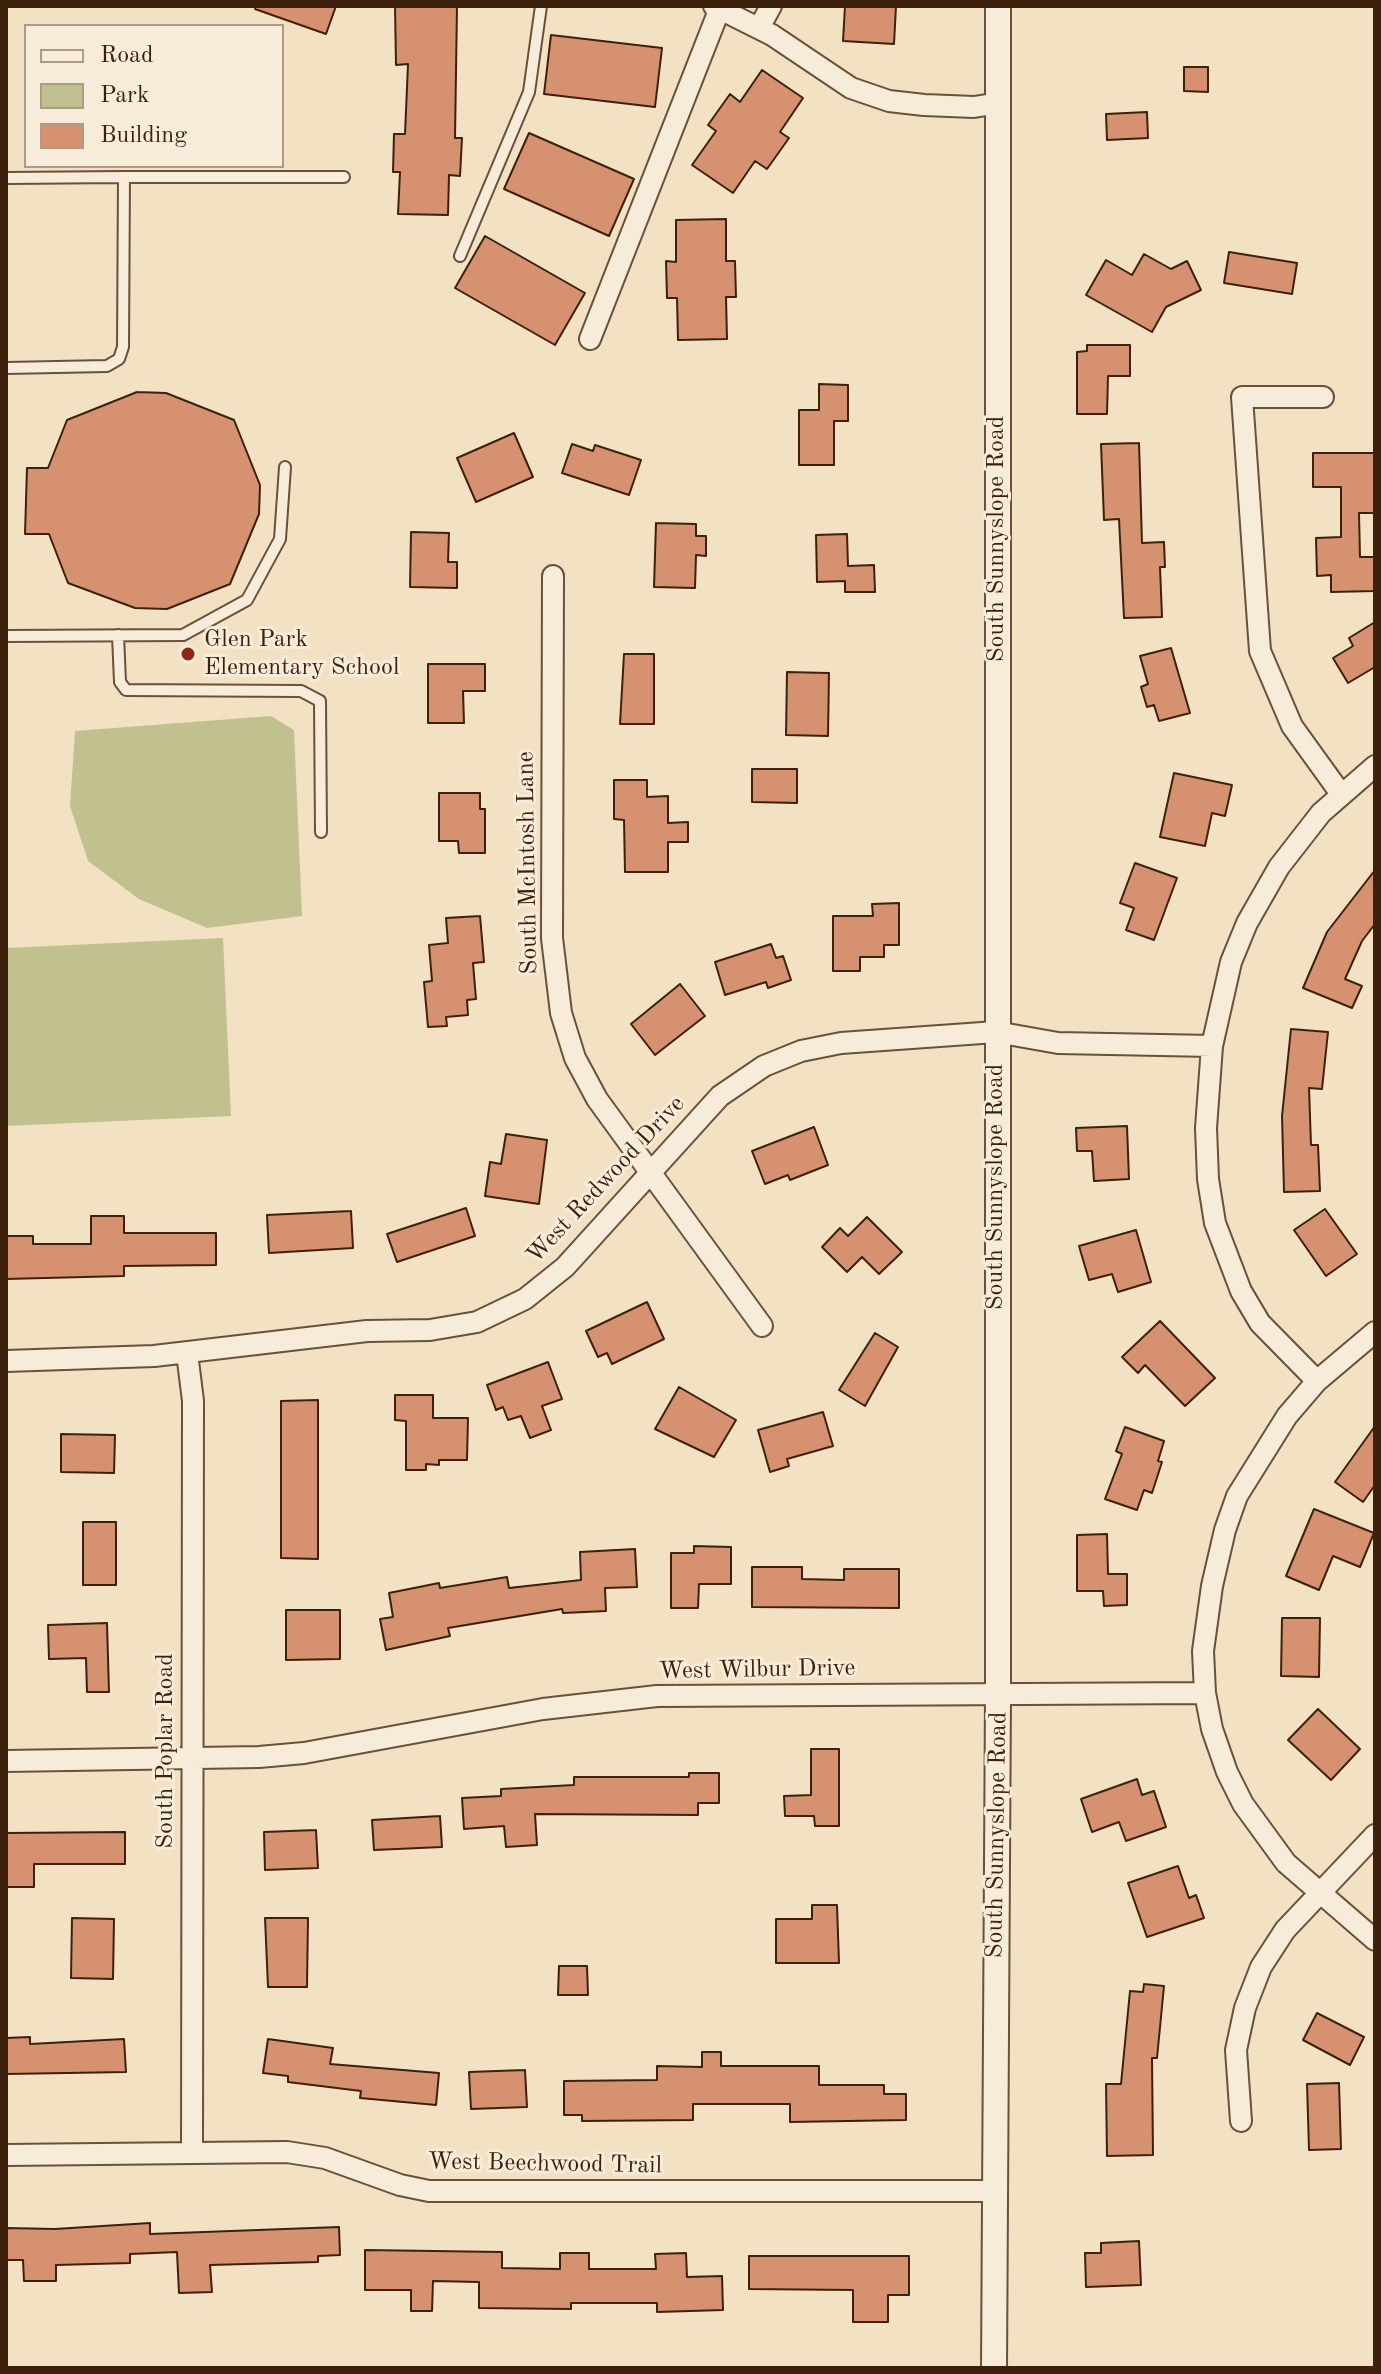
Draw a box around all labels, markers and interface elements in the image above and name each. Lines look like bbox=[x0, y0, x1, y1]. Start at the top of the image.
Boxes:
legend bbox=[24, 24, 284, 168]
text: Road bbox=[100, 44, 153, 68]
text: Park bbox=[100, 84, 149, 108]
text: Building bbox=[100, 124, 187, 148]
street label: South Sunnyslope Road bbox=[983, 416, 1011, 662]
place label: Glen Park Elementary School bbox=[204, 626, 399, 682]
marker: Glen Park Elementary School bbox=[179, 645, 197, 663]
street label: South McIntosh Lane bbox=[512, 751, 544, 975]
street label: South Sunnyslope Road bbox=[982, 1064, 1010, 1310]
street label: West Redwood Drive bbox=[521, 1090, 691, 1270]
street label: South Poplar Road bbox=[152, 1653, 180, 1849]
street label: West Wilbur Drive bbox=[658, 1654, 856, 1686]
street label: South Sunnyslope Road bbox=[980, 1711, 1014, 1959]
street label: West Beechwood Trail bbox=[428, 2148, 662, 2180]

